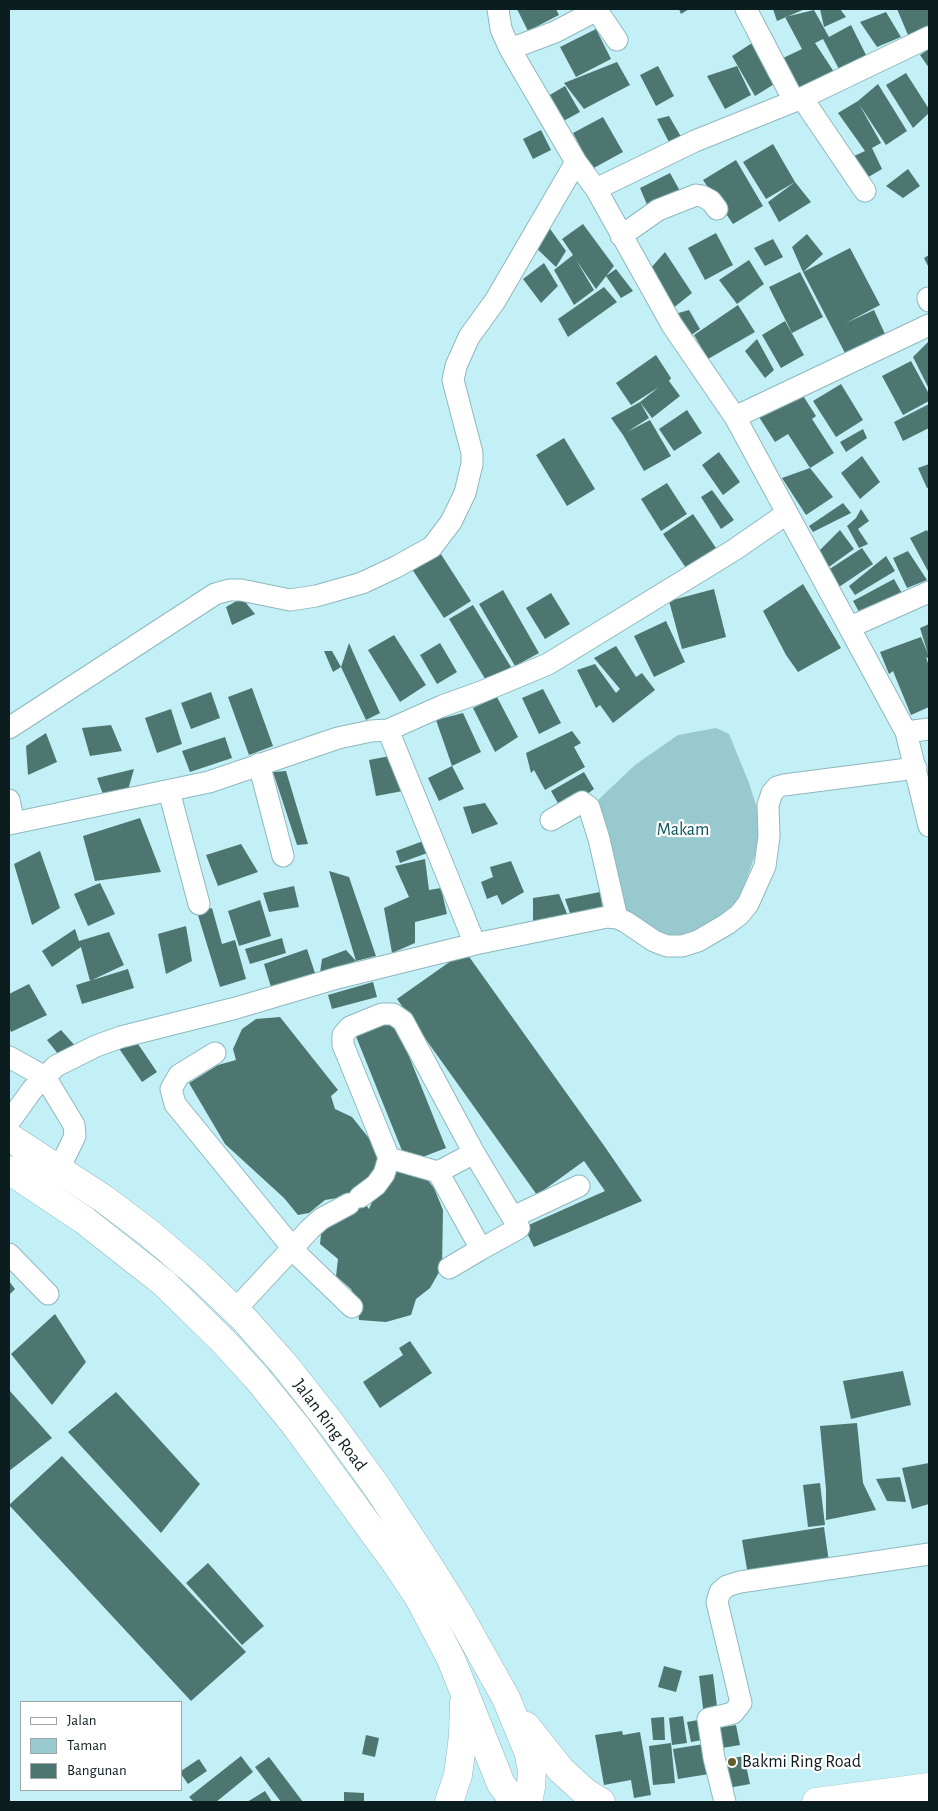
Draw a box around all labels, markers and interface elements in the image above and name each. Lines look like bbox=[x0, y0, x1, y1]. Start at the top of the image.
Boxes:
park label: Makam bbox=[657, 819, 709, 841]
street label: Jalan Ring Road bbox=[288, 1375, 372, 1475]
legend bbox=[20, 1701, 182, 1791]
text: Jalan bbox=[67, 1713, 97, 1728]
text: Taman bbox=[67, 1738, 107, 1753]
place label: Bakmi Ring Road bbox=[742, 1751, 861, 1773]
marker: Bakmi Ring Road bbox=[726, 1756, 738, 1768]
text: Bangunan bbox=[67, 1763, 127, 1778]

